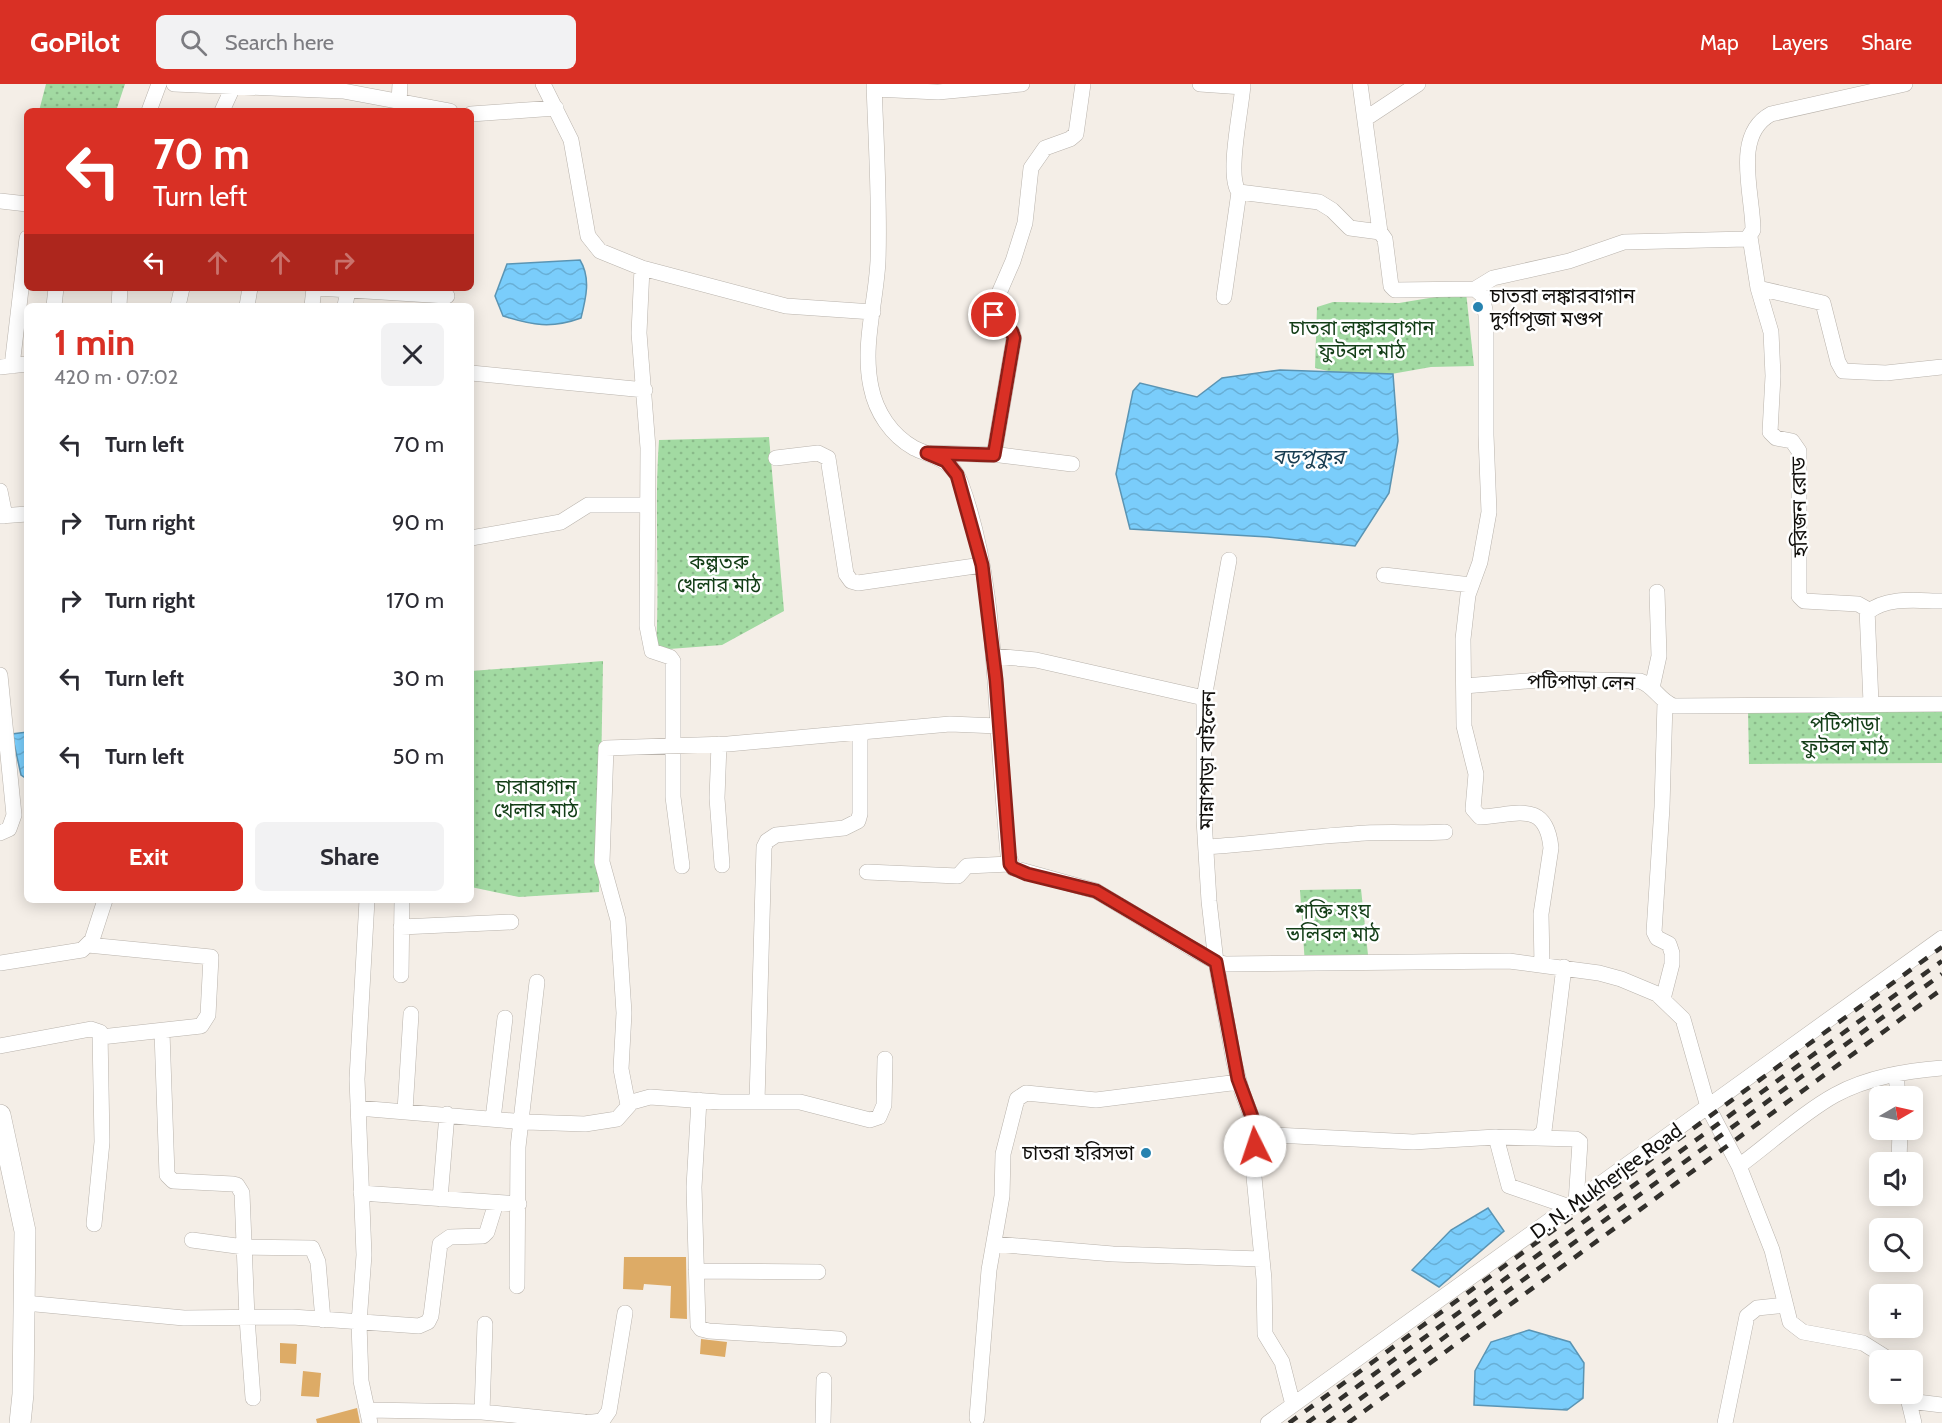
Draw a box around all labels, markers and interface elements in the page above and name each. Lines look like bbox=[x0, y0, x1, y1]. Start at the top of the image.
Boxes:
search box bbox=[156, 15, 576, 69]
text: GoPilot bbox=[30, 25, 120, 59]
icon: search bbox=[177, 26, 210, 59]
text: Search here bbox=[225, 29, 334, 56]
text: Map bbox=[1700, 30, 1739, 55]
text: Layers bbox=[1772, 30, 1828, 55]
text: Share bbox=[1861, 30, 1912, 55]
text: 70 m bbox=[153, 128, 250, 180]
icon: left bbox=[54, 132, 132, 210]
text: Turn left bbox=[153, 180, 247, 213]
icon: left bbox=[138, 246, 171, 279]
icon: ahead bbox=[201, 246, 234, 279]
icon: ahead bbox=[264, 246, 297, 279]
icon: right bbox=[327, 246, 360, 279]
place label: চাতরা লঙ্কারবাগান দুর্গাপূজা মণ্ডপ bbox=[1489, 284, 1636, 332]
pin bbox=[968, 289, 1019, 340]
icon: arrive bbox=[977, 298, 1010, 331]
marker: চাতরা লঙ্কারবাগান দুর্গাপূজা মণ্ডপ bbox=[1471, 300, 1485, 314]
park label: চাতরা লঙ্কারবাগান ফুটবল মাঠ bbox=[1288, 316, 1436, 363]
text: 1 min bbox=[54, 320, 135, 364]
button: close bbox=[381, 323, 444, 386]
text: 420 m · 07:02 bbox=[54, 365, 178, 389]
icon: left bbox=[54, 428, 87, 461]
text: Turn left bbox=[105, 431, 184, 458]
text: 70 m bbox=[394, 431, 444, 458]
water label: বড়পুকুর bbox=[1272, 444, 1347, 469]
street label: হরিজন রোড bbox=[1786, 456, 1812, 558]
icon: right bbox=[54, 506, 87, 539]
text: Turn right bbox=[105, 509, 195, 536]
text: 90 m bbox=[392, 509, 444, 536]
park label: কল্পতরু খেলার মাঠ bbox=[677, 550, 762, 597]
icon: right bbox=[54, 584, 87, 617]
text: Turn right bbox=[105, 587, 195, 614]
text: 170 m bbox=[386, 587, 444, 614]
icon: left bbox=[54, 662, 87, 695]
text: Turn left bbox=[105, 665, 184, 692]
text: 30 m bbox=[392, 665, 444, 692]
street label: পটিপাড়া লেন bbox=[1527, 669, 1636, 695]
street label: মান্নাপাড়া বাইলেন bbox=[1194, 689, 1220, 831]
park label: পটিপাড়া ফুটবল মাঠ bbox=[1800, 712, 1890, 759]
icon: left bbox=[54, 740, 87, 773]
text: Turn left bbox=[105, 743, 184, 770]
text: 50 m bbox=[392, 743, 444, 770]
park label: চারাবাগান খেলার মাঠ bbox=[494, 775, 579, 822]
button: Exit bbox=[54, 822, 243, 891]
button: Share bbox=[255, 822, 444, 891]
park label: শক্তি সংঘ ভলিবল মাঠ bbox=[1285, 899, 1381, 946]
north arrow bbox=[1869, 1086, 1923, 1140]
map controls bbox=[1869, 1086, 1923, 1404]
position arrow bbox=[1223, 1114, 1287, 1178]
street label: D. N. Mukherjee Road bbox=[1526, 1118, 1686, 1244]
place label: চাতরা হরিসভা bbox=[1021, 1141, 1135, 1165]
marker: চাতরা হরিসভা bbox=[1139, 1146, 1153, 1160]
button: sound bbox=[1869, 1152, 1923, 1206]
button: search bbox=[1869, 1218, 1923, 1272]
button: + bbox=[1869, 1284, 1923, 1338]
button: − bbox=[1869, 1350, 1923, 1404]

